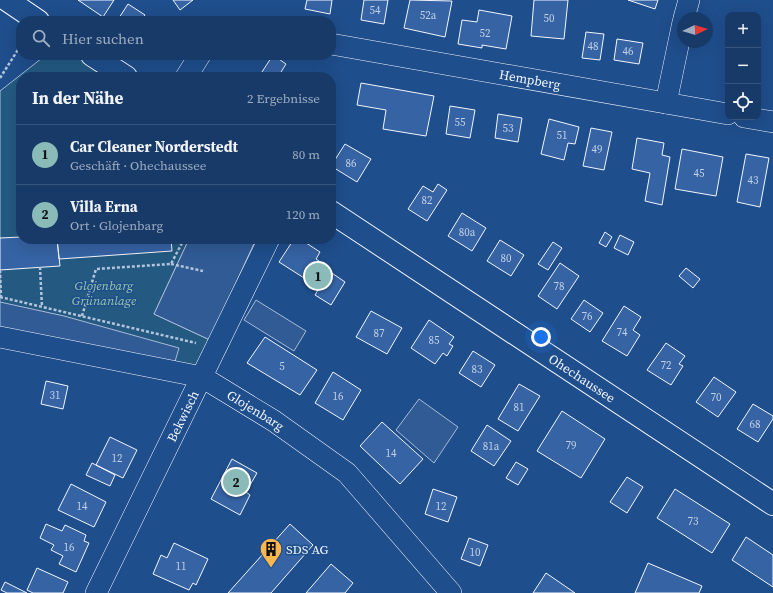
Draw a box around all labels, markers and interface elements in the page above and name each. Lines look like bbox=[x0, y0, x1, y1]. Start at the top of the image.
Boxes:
house number: 54 bbox=[370, 3, 381, 18]
house number: 52a bbox=[420, 8, 437, 23]
house number: 50 bbox=[544, 11, 555, 26]
north arrow bbox=[677, 12, 713, 48]
map controls bbox=[725, 12, 761, 120]
button: + bbox=[725, 12, 761, 48]
search box bbox=[16, 16, 336, 60]
house number: 52 bbox=[480, 26, 491, 41]
icon: search bbox=[30, 27, 52, 49]
text: Hier suchen bbox=[62, 28, 144, 49]
house number: 48 bbox=[588, 39, 599, 54]
house number: 46 bbox=[623, 44, 634, 59]
button: − bbox=[725, 48, 761, 84]
street label: Hempberg bbox=[498, 66, 562, 93]
button: locate bbox=[725, 84, 761, 120]
text: In der Nähe bbox=[32, 86, 123, 110]
text: 2 Ergebnisse bbox=[247, 90, 320, 107]
house number: 55 bbox=[455, 115, 466, 130]
house number: 53 bbox=[503, 121, 514, 136]
house number: 51 bbox=[557, 128, 568, 143]
text: Car Cleaner Norderstedt bbox=[70, 136, 238, 157]
house number: 49 bbox=[592, 142, 603, 157]
text: 1 bbox=[41, 146, 49, 163]
text: 80 m bbox=[292, 146, 320, 163]
house number: 86 bbox=[346, 156, 357, 171]
text: Geschäft · Ohechaussee bbox=[70, 157, 207, 174]
house number: 45 bbox=[694, 166, 705, 181]
house number: 43 bbox=[748, 173, 759, 188]
house number: 82 bbox=[422, 193, 433, 208]
text: Villa Erna bbox=[70, 196, 138, 217]
text: 2 bbox=[41, 206, 49, 223]
text: 120 m bbox=[286, 206, 320, 223]
text: Ort · Glojenbarg bbox=[70, 217, 163, 234]
house number: 80a bbox=[459, 225, 476, 240]
house number: 80 bbox=[501, 251, 512, 266]
pin: 1 bbox=[305, 261, 331, 291]
park label: Glojenbarg Grünanlage bbox=[72, 277, 137, 309]
house number: 78 bbox=[554, 279, 565, 294]
house number: 76 bbox=[582, 309, 593, 324]
house number: 74 bbox=[617, 325, 628, 340]
house number: 87 bbox=[374, 326, 385, 341]
your location bbox=[531, 327, 551, 347]
house number: 85 bbox=[429, 333, 440, 348]
street label: Ohechaussee bbox=[545, 350, 619, 407]
house number: 72 bbox=[661, 358, 672, 373]
house number: 5 bbox=[279, 359, 285, 374]
house number: 83 bbox=[472, 362, 483, 377]
street label: Glojenbarg bbox=[224, 386, 288, 435]
street label: Bekwisch bbox=[163, 387, 203, 445]
house number: 31 bbox=[50, 388, 61, 403]
house number: 16 bbox=[333, 389, 344, 404]
house number: 70 bbox=[711, 390, 722, 405]
house number: 81 bbox=[514, 400, 525, 415]
house number: 68 bbox=[750, 417, 761, 432]
house number: 79 bbox=[566, 438, 577, 453]
house number: 81a bbox=[483, 439, 500, 454]
house number: 14 bbox=[386, 446, 397, 461]
house number: 12 bbox=[112, 451, 123, 466]
pin: 2 bbox=[223, 467, 249, 497]
house number: 14 bbox=[77, 499, 88, 514]
house number: 12 bbox=[436, 499, 447, 514]
house number: 73 bbox=[688, 514, 699, 529]
building icon: SDS AG bbox=[258, 536, 284, 569]
house number: 16 bbox=[64, 540, 75, 555]
place label: SDS AG bbox=[286, 541, 329, 558]
house number: 10 bbox=[470, 545, 481, 560]
house number: 11 bbox=[176, 559, 187, 574]

